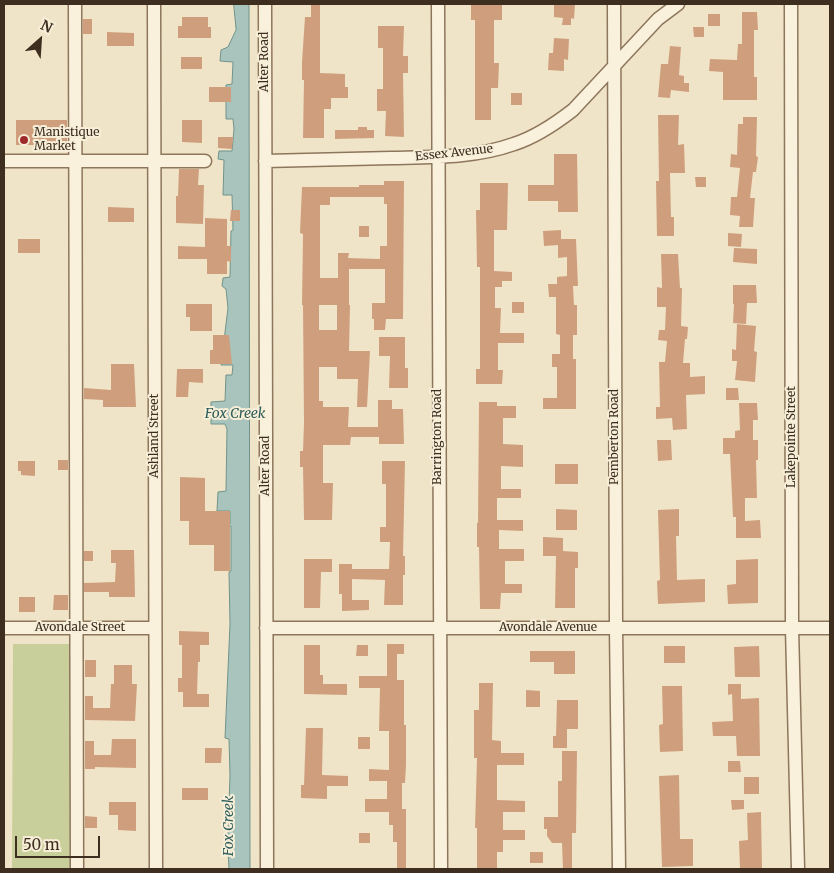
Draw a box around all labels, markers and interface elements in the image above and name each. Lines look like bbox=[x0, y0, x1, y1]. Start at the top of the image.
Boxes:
north arrow bbox=[15, 15, 65, 65]
text: N bbox=[38, 16, 55, 37]
street label: Alter Road bbox=[258, 32, 272, 92]
place label: Manistique Market bbox=[34, 126, 99, 154]
marker: Manistique Market bbox=[18, 134, 30, 146]
street label: Essex Avenue bbox=[414, 142, 494, 164]
street label: Lakepointe Street bbox=[785, 386, 799, 488]
street label: Barrington Road bbox=[431, 389, 445, 485]
street label: Pemberton Road bbox=[608, 389, 622, 485]
street label: Ashland Street bbox=[148, 394, 162, 478]
water label: Fox Creek bbox=[205, 406, 265, 422]
street label: Alter Road bbox=[259, 436, 273, 496]
street label: Avondale Street bbox=[35, 621, 125, 635]
street label: Avondale Avenue bbox=[499, 621, 597, 635]
water label: Fox Creek bbox=[221, 796, 237, 856]
scale bar bbox=[18, 826, 102, 858]
text: 50 m bbox=[23, 835, 60, 854]

